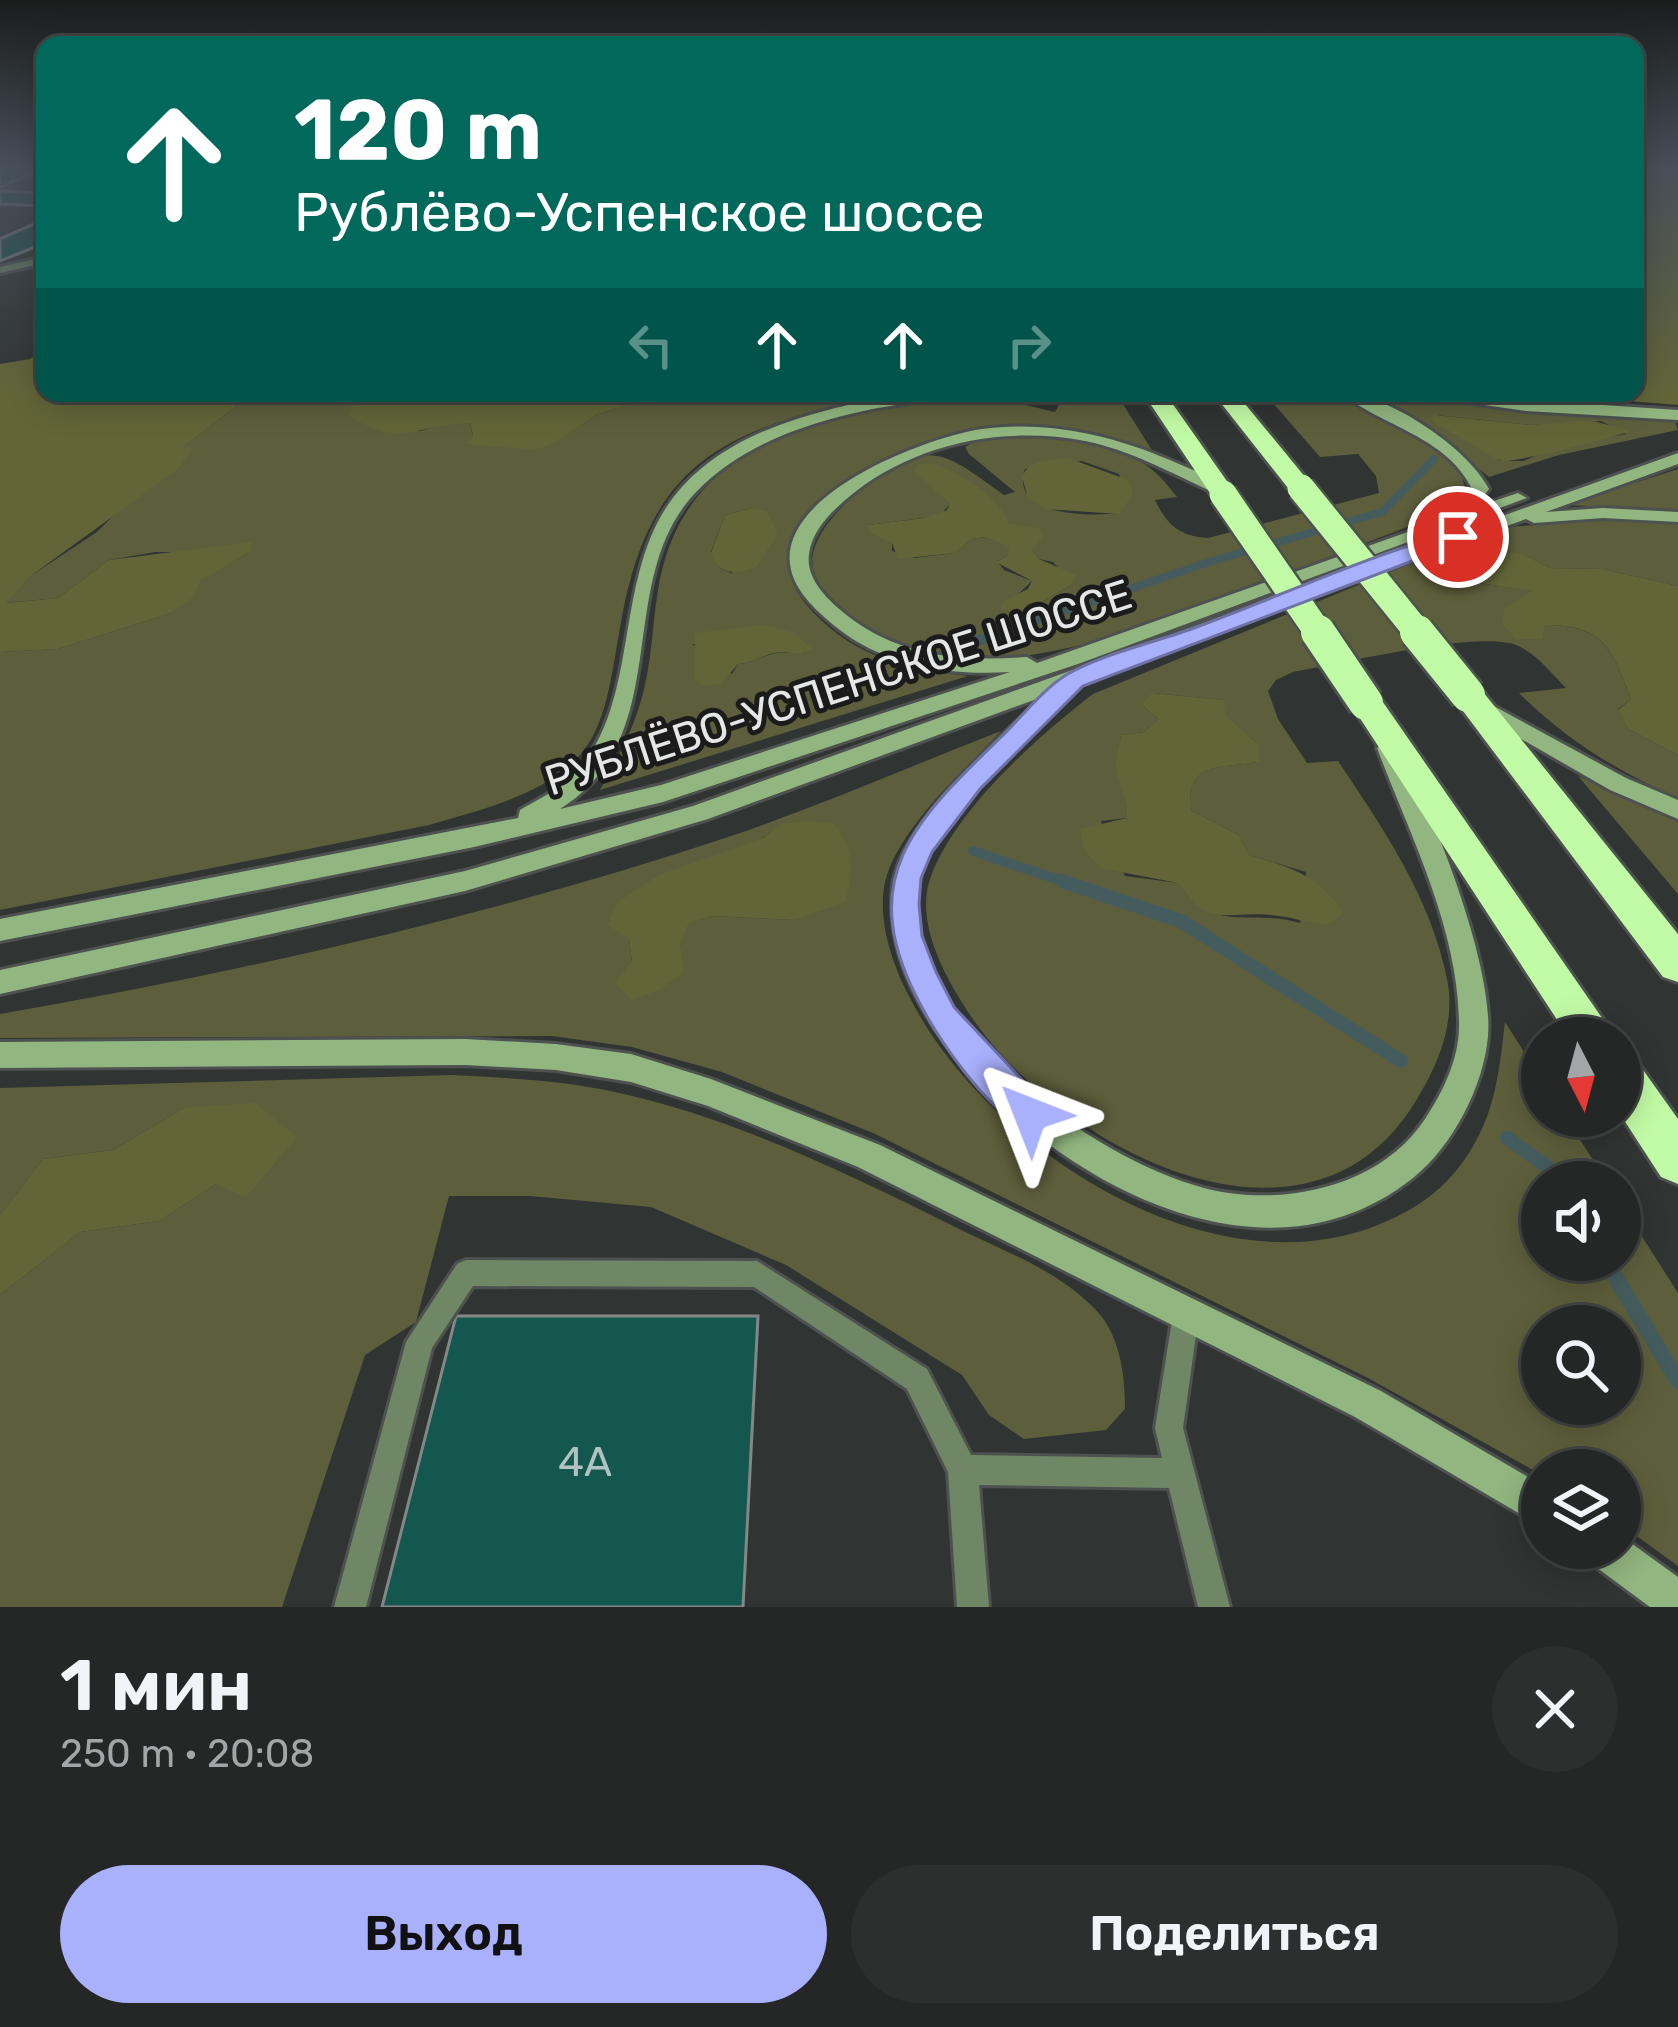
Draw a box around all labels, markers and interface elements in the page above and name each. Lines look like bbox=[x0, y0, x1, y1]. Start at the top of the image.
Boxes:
text: 120 m bbox=[294, 80, 542, 180]
icon: ahead bbox=[96, 84, 252, 240]
text: Рублёво-Успенское шоссе bbox=[294, 181, 984, 245]
icon: left bbox=[618, 312, 684, 378]
icon: ahead bbox=[744, 312, 810, 378]
icon: ahead bbox=[870, 312, 936, 378]
icon: right bbox=[996, 312, 1062, 378]
pin bbox=[1407, 486, 1509, 588]
icon: arrive bbox=[1425, 504, 1491, 570]
street label: РУБЛЁВО-УСПЕНСКОЕ ШОССЕ bbox=[539, 569, 1138, 807]
north arrow bbox=[1521, 1017, 1641, 1137]
map controls bbox=[1521, 1017, 1641, 1569]
position arrow bbox=[967, 1051, 1093, 1177]
button: sound bbox=[1521, 1161, 1641, 1281]
button: search bbox=[1521, 1305, 1641, 1425]
house number: 4А bbox=[558, 1437, 612, 1487]
button: layers bbox=[1521, 1449, 1641, 1569]
text: 1 мин bbox=[60, 1643, 252, 1728]
button: close bbox=[1492, 1646, 1618, 1772]
text: 250 m · 20:08 bbox=[60, 1731, 314, 1777]
button: Выход bbox=[60, 1865, 827, 2003]
button: Поделиться bbox=[851, 1865, 1618, 2003]

